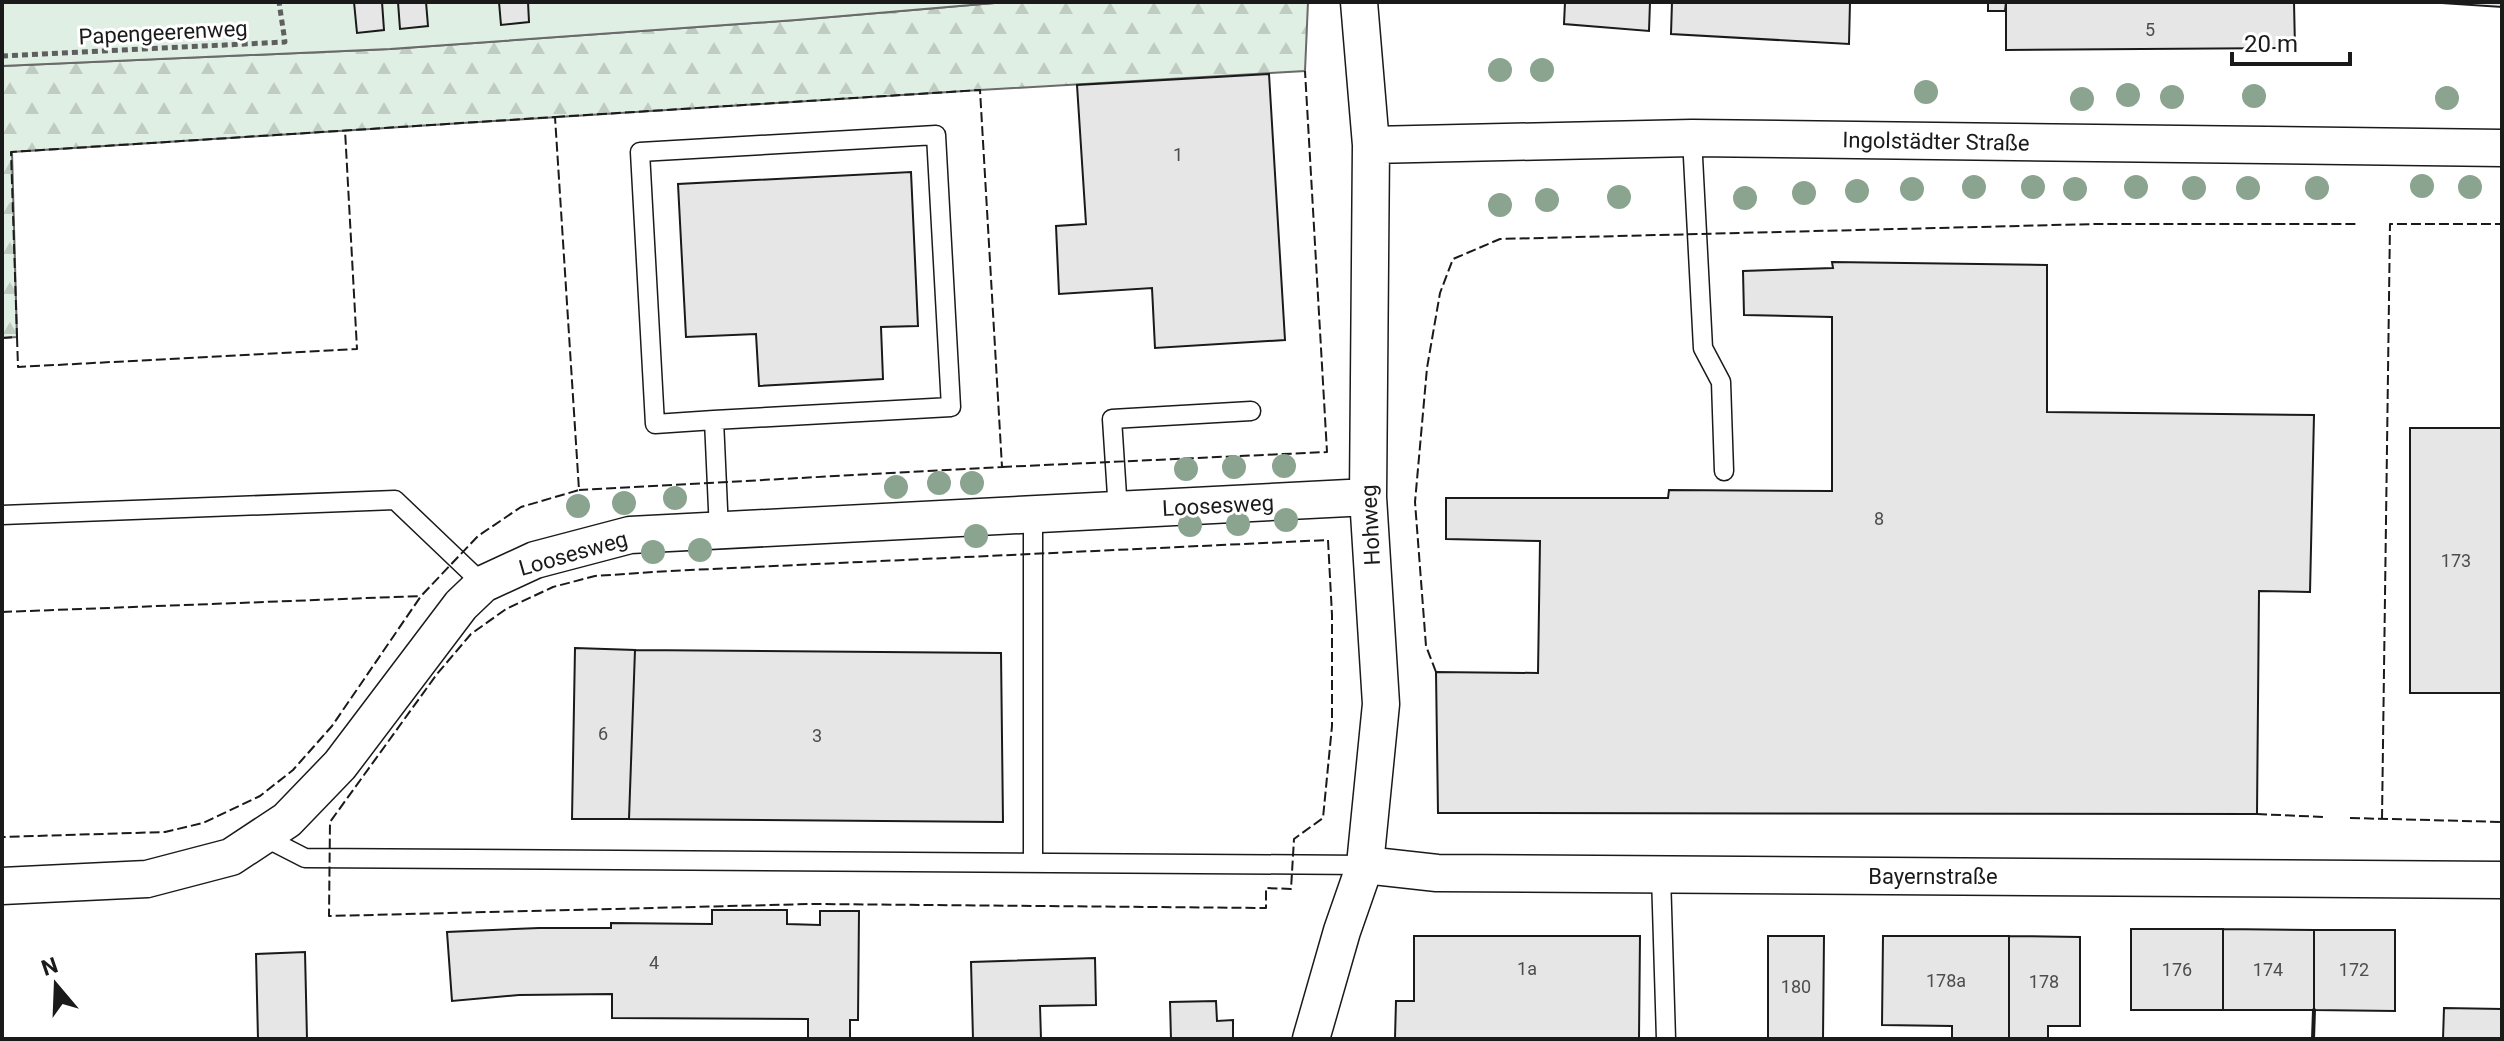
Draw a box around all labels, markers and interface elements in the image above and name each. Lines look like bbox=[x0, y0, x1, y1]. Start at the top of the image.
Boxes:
street label: Papengeerenweg bbox=[78, 16, 248, 49]
scale bar bbox=[2232, 16, 2350, 66]
house number: 5 bbox=[2145, 19, 2155, 40]
text: 20 m bbox=[2244, 30, 2298, 58]
street label: Ingolstädter Straße bbox=[1842, 127, 2030, 156]
house number: 1 bbox=[1173, 144, 1183, 165]
street label: Hohweg bbox=[1356, 484, 1385, 566]
street label: Loosesweg bbox=[1162, 490, 1275, 521]
house number: 8 bbox=[1874, 508, 1884, 529]
street label: Loosesweg bbox=[516, 526, 630, 581]
house number: 173 bbox=[2441, 550, 2471, 571]
house number: 6 bbox=[598, 723, 608, 744]
house number: 3 bbox=[812, 725, 822, 746]
street label: Bayernstraße bbox=[1868, 864, 1998, 889]
north arrow bbox=[16, 945, 96, 1025]
text: N bbox=[38, 952, 61, 981]
house number: 4 bbox=[649, 952, 659, 973]
house number: 1a bbox=[1517, 958, 1537, 979]
house number: 176 bbox=[2162, 959, 2192, 980]
house number: 174 bbox=[2253, 959, 2283, 980]
house number: 172 bbox=[2339, 959, 2369, 980]
house number: 178a bbox=[1926, 970, 1966, 991]
house number: 178 bbox=[2029, 971, 2059, 992]
house number: 180 bbox=[1781, 976, 1811, 997]

